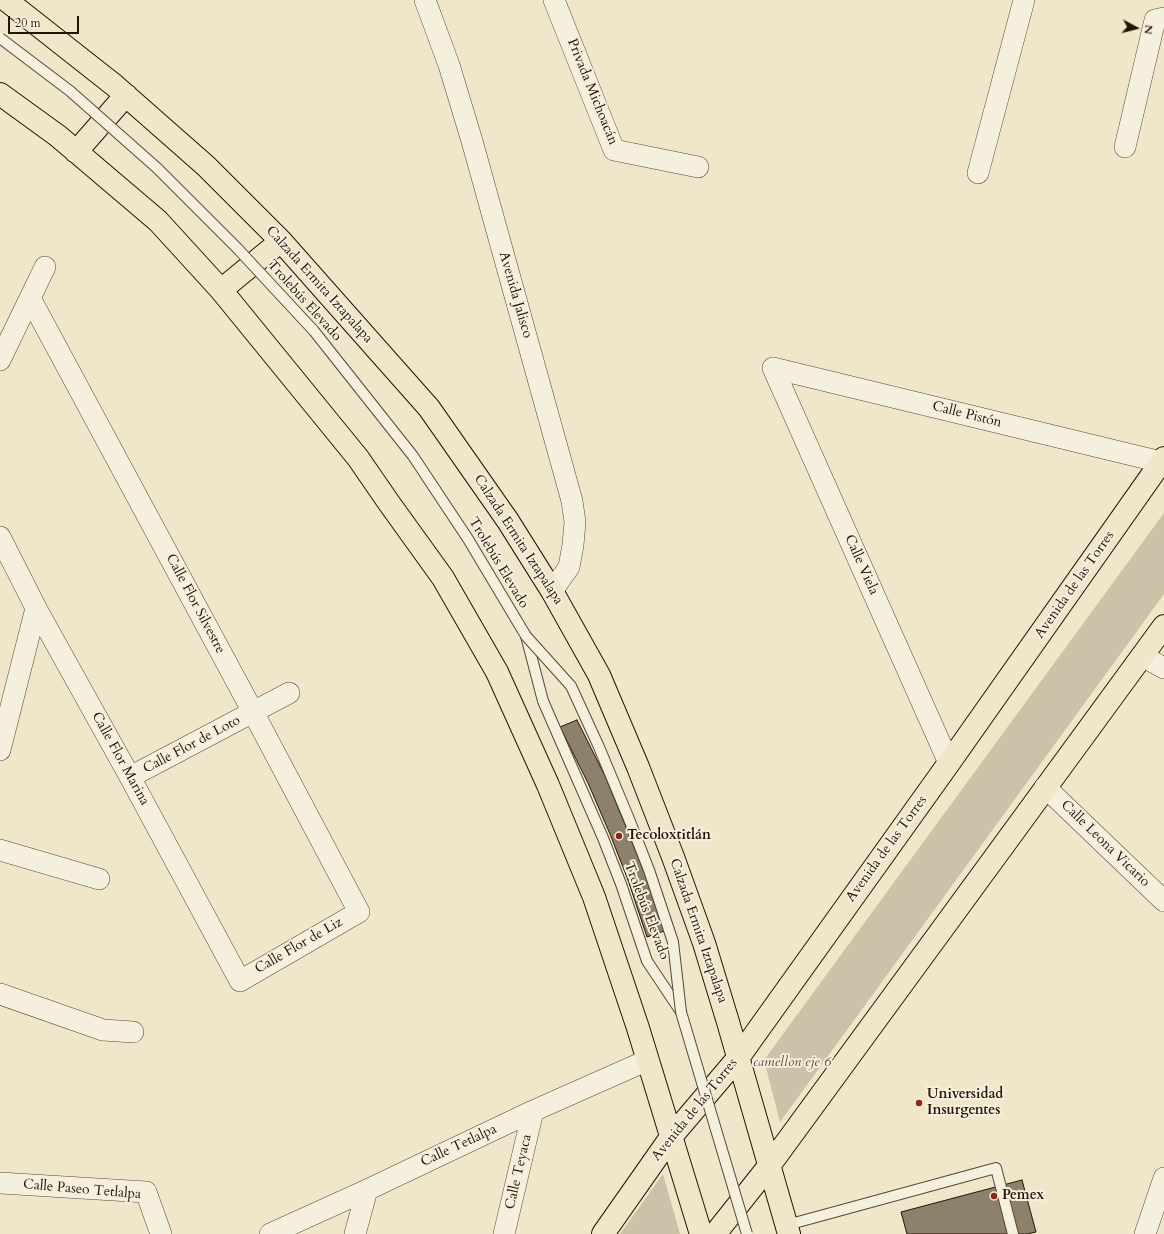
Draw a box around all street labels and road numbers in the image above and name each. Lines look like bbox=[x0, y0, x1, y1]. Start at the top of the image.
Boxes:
street label: Privada Michoacán bbox=[563, 37, 621, 147]
street label: Calzada Ermita Iztapalapa bbox=[262, 223, 376, 347]
street label: Avenida Jalisco bbox=[495, 250, 535, 340]
street label: Trolebús Elevado bbox=[263, 257, 345, 345]
street label: Calle Pistón bbox=[931, 398, 1003, 432]
street label: Calzada Ermita Iztapalapa bbox=[470, 472, 566, 608]
street label: Trolebús Elevado bbox=[464, 514, 532, 612]
street label: Avenida de las Torres bbox=[1032, 528, 1118, 642]
street label: Calle Viela bbox=[840, 532, 882, 598]
street label: Calle Flor Silvestre bbox=[162, 551, 228, 657]
street label: Calle Flor Marina bbox=[87, 709, 153, 809]
street label: Calle Flor de Loto bbox=[141, 712, 243, 778]
street label: Avenida de las Torres bbox=[843, 793, 931, 905]
street label: Calle Leona Vicario bbox=[1057, 797, 1153, 891]
street label: Calzada Ermita Iztapalapa bbox=[665, 857, 731, 1005]
street label: Trolebús Elevado bbox=[620, 860, 672, 962]
street label: Calle Flor de Liz bbox=[252, 914, 346, 978]
street label: Avenida de las Torres bbox=[648, 1055, 742, 1165]
street label: Calle Tetlalpa bbox=[418, 1121, 500, 1171]
street label: Calle Teyaca bbox=[502, 1133, 536, 1211]
street label: Calle Paseo Tetlalpa bbox=[22, 1176, 142, 1204]

